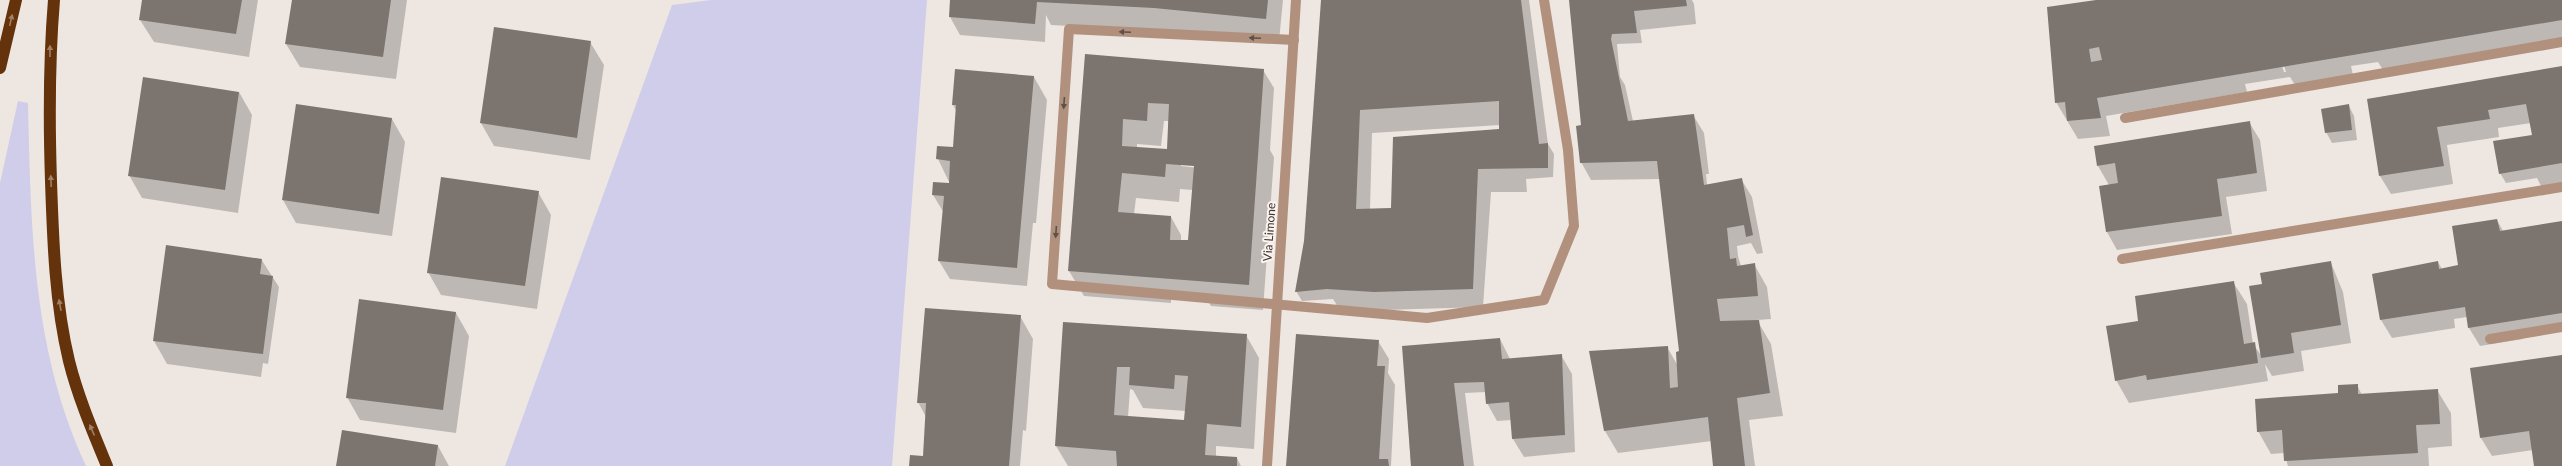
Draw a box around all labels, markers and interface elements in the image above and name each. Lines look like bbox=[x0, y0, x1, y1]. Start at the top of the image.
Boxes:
one-way arrow bbox=[9, 14, 15, 27]
one-way arrow bbox=[1118, 29, 1131, 35]
one-way arrow bbox=[1249, 35, 1261, 42]
one-way arrow bbox=[47, 44, 53, 57]
one-way arrow bbox=[1061, 97, 1068, 109]
one-way arrow bbox=[48, 174, 54, 187]
street label: Via Limone bbox=[1259, 202, 1279, 262]
one-way arrow bbox=[1052, 226, 1059, 238]
one-way arrow bbox=[56, 299, 62, 311]
one-way arrow bbox=[89, 425, 95, 436]

